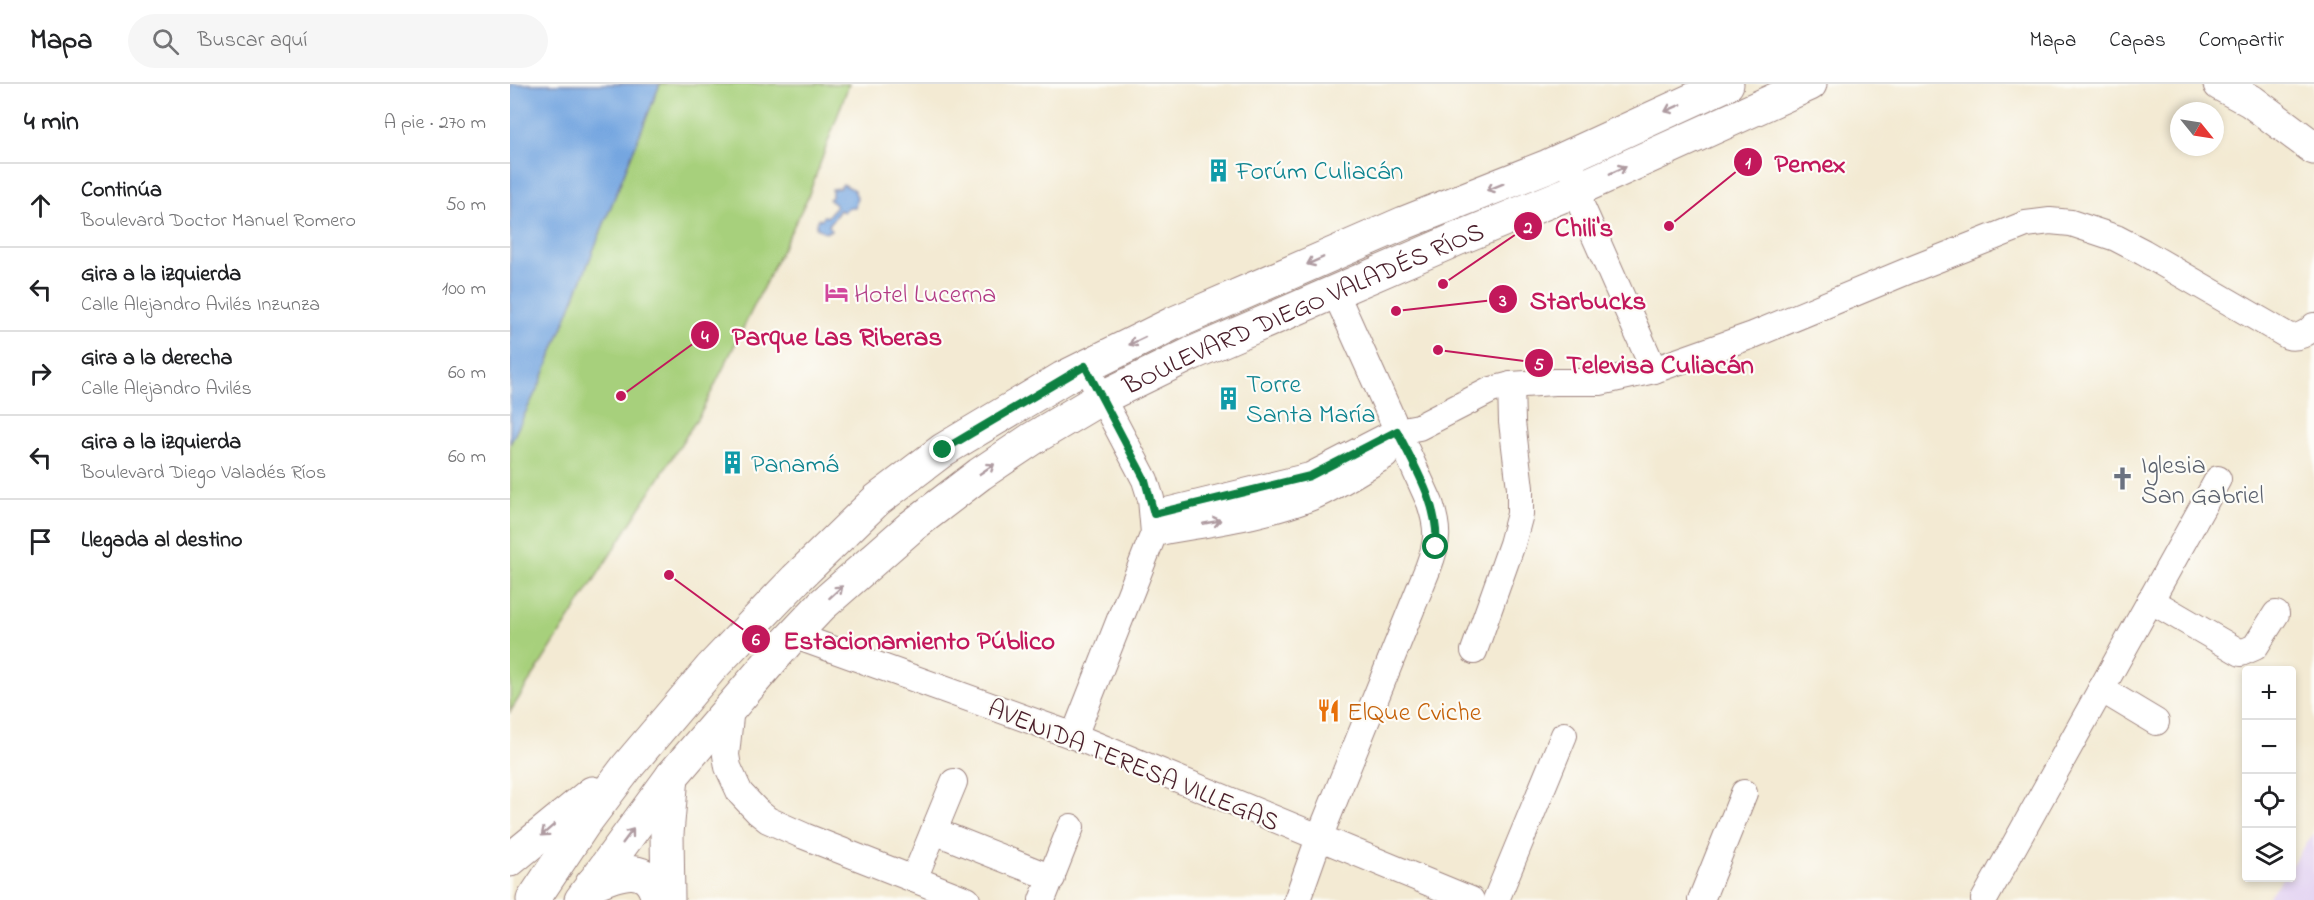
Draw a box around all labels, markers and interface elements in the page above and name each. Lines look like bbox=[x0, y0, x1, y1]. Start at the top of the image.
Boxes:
search box bbox=[128, 14, 548, 68]
text: Mapa bbox=[30, 21, 92, 62]
icon: search bbox=[149, 25, 182, 58]
text: Buscar aquí bbox=[197, 25, 307, 57]
text: Mapa bbox=[2029, 26, 2076, 56]
text: Capas bbox=[2109, 26, 2166, 56]
text: Compartir bbox=[2199, 26, 2284, 56]
one-way arrow bbox=[1665, 102, 1683, 114]
north arrow bbox=[2170, 102, 2224, 156]
text: 4 min bbox=[24, 104, 79, 142]
text: A pie · 270 m bbox=[384, 109, 486, 138]
callout: Pemex bbox=[1733, 140, 1858, 185]
text: Pemex bbox=[1774, 146, 1846, 185]
text: 1 bbox=[1745, 151, 1751, 177]
place label: Forúm Culiacán bbox=[1235, 154, 1403, 192]
building icon: Forúm Culiacán bbox=[1205, 157, 1231, 183]
one-way arrow bbox=[1608, 164, 1626, 176]
text: Continúa bbox=[81, 175, 162, 207]
one-way arrow bbox=[1486, 182, 1505, 193]
icon: ahead bbox=[24, 189, 57, 222]
text: 50 m bbox=[445, 191, 486, 220]
callout: Chili's bbox=[1513, 204, 1625, 249]
text: Boulevard Doctor Manuel Romero bbox=[81, 207, 356, 236]
text: Chili's bbox=[1555, 210, 1613, 249]
street label: BOULEVARD DIEGO VALADÉS RÍOS bbox=[1116, 214, 1490, 407]
text: 2 bbox=[1523, 216, 1533, 242]
one-way arrow bbox=[1306, 256, 1324, 267]
text: Gira a la izquierda bbox=[81, 259, 241, 291]
icon: left bbox=[24, 273, 57, 306]
text: 100 m bbox=[442, 275, 486, 304]
place label: Hotel Lucerna bbox=[854, 277, 996, 315]
callout: Starbucks bbox=[1488, 277, 1659, 322]
hotel icon: Hotel Lucerna bbox=[823, 280, 849, 306]
text: Starbucks bbox=[1530, 283, 1646, 322]
text: 3 bbox=[1498, 289, 1507, 315]
text: Calle Alejandro Avilés Inzunza bbox=[81, 291, 320, 320]
callout: Parque Las Riberas bbox=[690, 313, 954, 358]
text: Parque Las Riberas bbox=[732, 319, 942, 358]
text: 4 bbox=[701, 325, 709, 351]
one-way arrow bbox=[1128, 335, 1146, 347]
callout: Televisa Culiacán bbox=[1524, 341, 1766, 386]
text: Gira a la derecha bbox=[81, 343, 232, 375]
text: Televisa Culiacán bbox=[1566, 347, 1754, 386]
text: 5 bbox=[1534, 353, 1545, 379]
icon: right bbox=[24, 357, 57, 390]
text: 60 m bbox=[448, 359, 486, 388]
place label: Torre Santa María bbox=[1246, 367, 1375, 435]
text: Calle Alejandro Avilés bbox=[81, 375, 252, 404]
building icon: Torre Santa María bbox=[1215, 385, 1241, 411]
text: Gira a la izquierda bbox=[81, 427, 241, 459]
route end bbox=[929, 436, 955, 462]
icon: left bbox=[24, 441, 57, 474]
text: 60 m bbox=[448, 443, 486, 472]
place label: Panamá bbox=[751, 447, 839, 485]
place label: Iglesia San Gabriel bbox=[2141, 448, 2264, 516]
building icon: Panamá bbox=[720, 450, 746, 476]
text: Boulevard Diego Valadés Ríos bbox=[81, 459, 326, 488]
one-way arrow bbox=[978, 463, 995, 475]
church icon: Iglesia San Gabriel bbox=[2110, 466, 2136, 492]
one-way arrow bbox=[1201, 516, 1221, 527]
icon: arrive bbox=[24, 525, 57, 558]
text: Llegada al destino bbox=[81, 525, 242, 557]
route start bbox=[1422, 533, 1448, 559]
one-way arrow bbox=[828, 585, 843, 599]
callout: Estacionamiento Público bbox=[741, 617, 1067, 662]
text: Estacionamiento Público bbox=[783, 623, 1055, 662]
text: 6 bbox=[752, 628, 760, 654]
map controls bbox=[2242, 666, 2296, 882]
button: + bbox=[2242, 666, 2296, 720]
street label: AVENIDA TERESA VILLEGAS bbox=[981, 691, 1284, 843]
place label: ElQue Cviche bbox=[1347, 695, 1482, 733]
restaurant icon: ElQue Cviche bbox=[1316, 698, 1342, 724]
button: − bbox=[2242, 720, 2296, 774]
button: locate bbox=[2242, 774, 2296, 828]
one-way arrow bbox=[541, 823, 556, 837]
one-way arrow bbox=[621, 828, 634, 844]
button: layers bbox=[2242, 828, 2296, 882]

